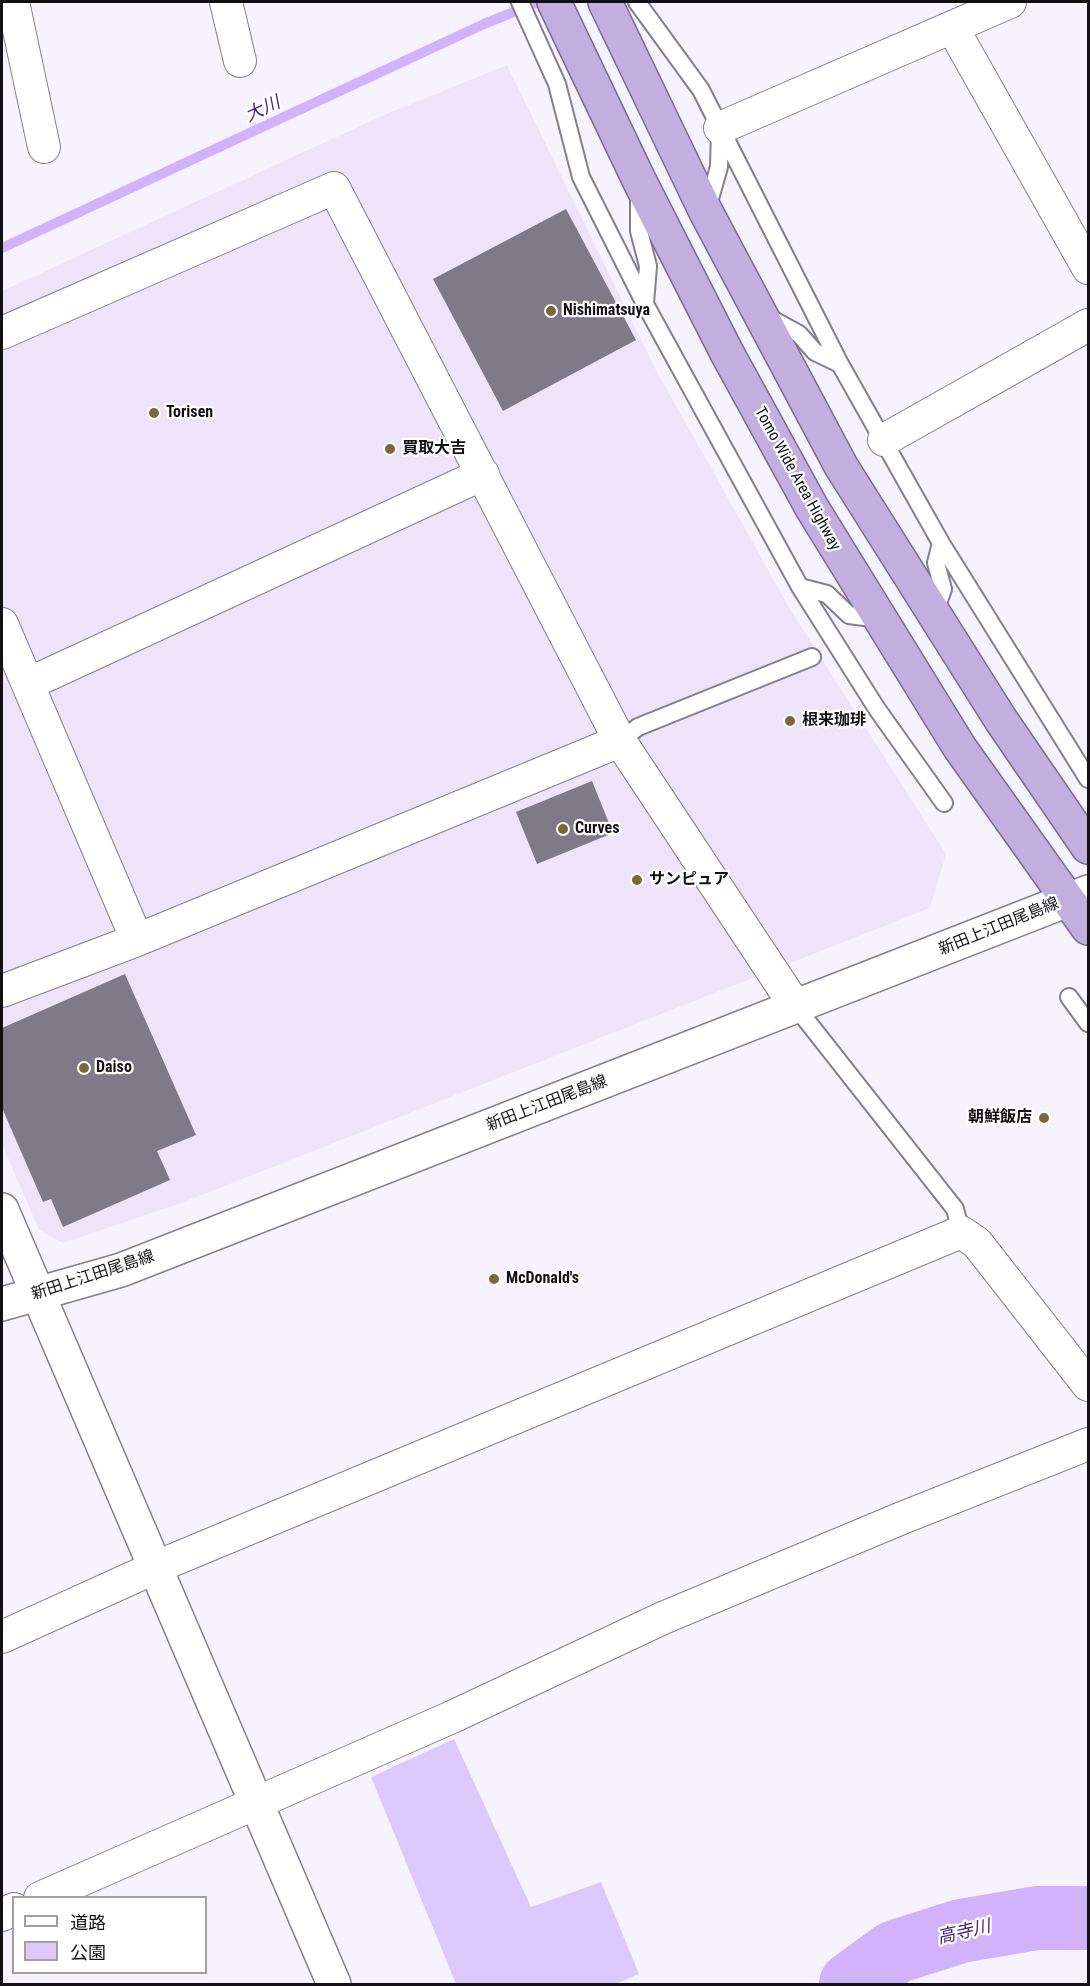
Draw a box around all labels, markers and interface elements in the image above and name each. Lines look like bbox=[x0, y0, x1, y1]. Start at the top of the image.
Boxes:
water label: 大川 bbox=[242, 93, 284, 127]
place label: Nishimatsuya bbox=[563, 301, 650, 321]
marker: Nishimatsuya bbox=[544, 304, 558, 318]
place label: Torisen bbox=[166, 403, 213, 423]
street label: Tomo Wide Area Highway bbox=[750, 404, 844, 554]
marker: Torisen bbox=[147, 406, 161, 420]
place label: 買取大吉 bbox=[402, 439, 466, 459]
marker: 買取大吉 bbox=[383, 442, 397, 456]
place label: 根来珈琲 bbox=[802, 711, 866, 731]
marker: 根来珈琲 bbox=[783, 714, 797, 728]
place label: Curves bbox=[575, 819, 619, 839]
marker: Curves bbox=[556, 822, 570, 836]
place label: サンピュア bbox=[649, 870, 729, 890]
marker: サンピュア bbox=[630, 873, 644, 887]
street label: 新田上江田尾島線 bbox=[936, 894, 1062, 960]
place label: Daiso bbox=[96, 1058, 132, 1078]
marker: Daiso bbox=[77, 1061, 91, 1075]
street label: 新田上江田尾島線 bbox=[484, 1072, 610, 1136]
place label: 朝鮮飯店 bbox=[968, 1108, 1032, 1128]
marker: 朝鮮飯店 bbox=[1037, 1111, 1051, 1125]
street label: 新田上江田尾島線 bbox=[29, 1247, 157, 1305]
place label: McDonald's bbox=[506, 1269, 579, 1289]
marker: McDonald's bbox=[487, 1272, 501, 1286]
legend bbox=[12, 1896, 207, 1974]
text: 道路 bbox=[70, 1912, 106, 1933]
water label: 高寺川 bbox=[935, 1916, 993, 1950]
text: 公園 bbox=[70, 1942, 106, 1963]

